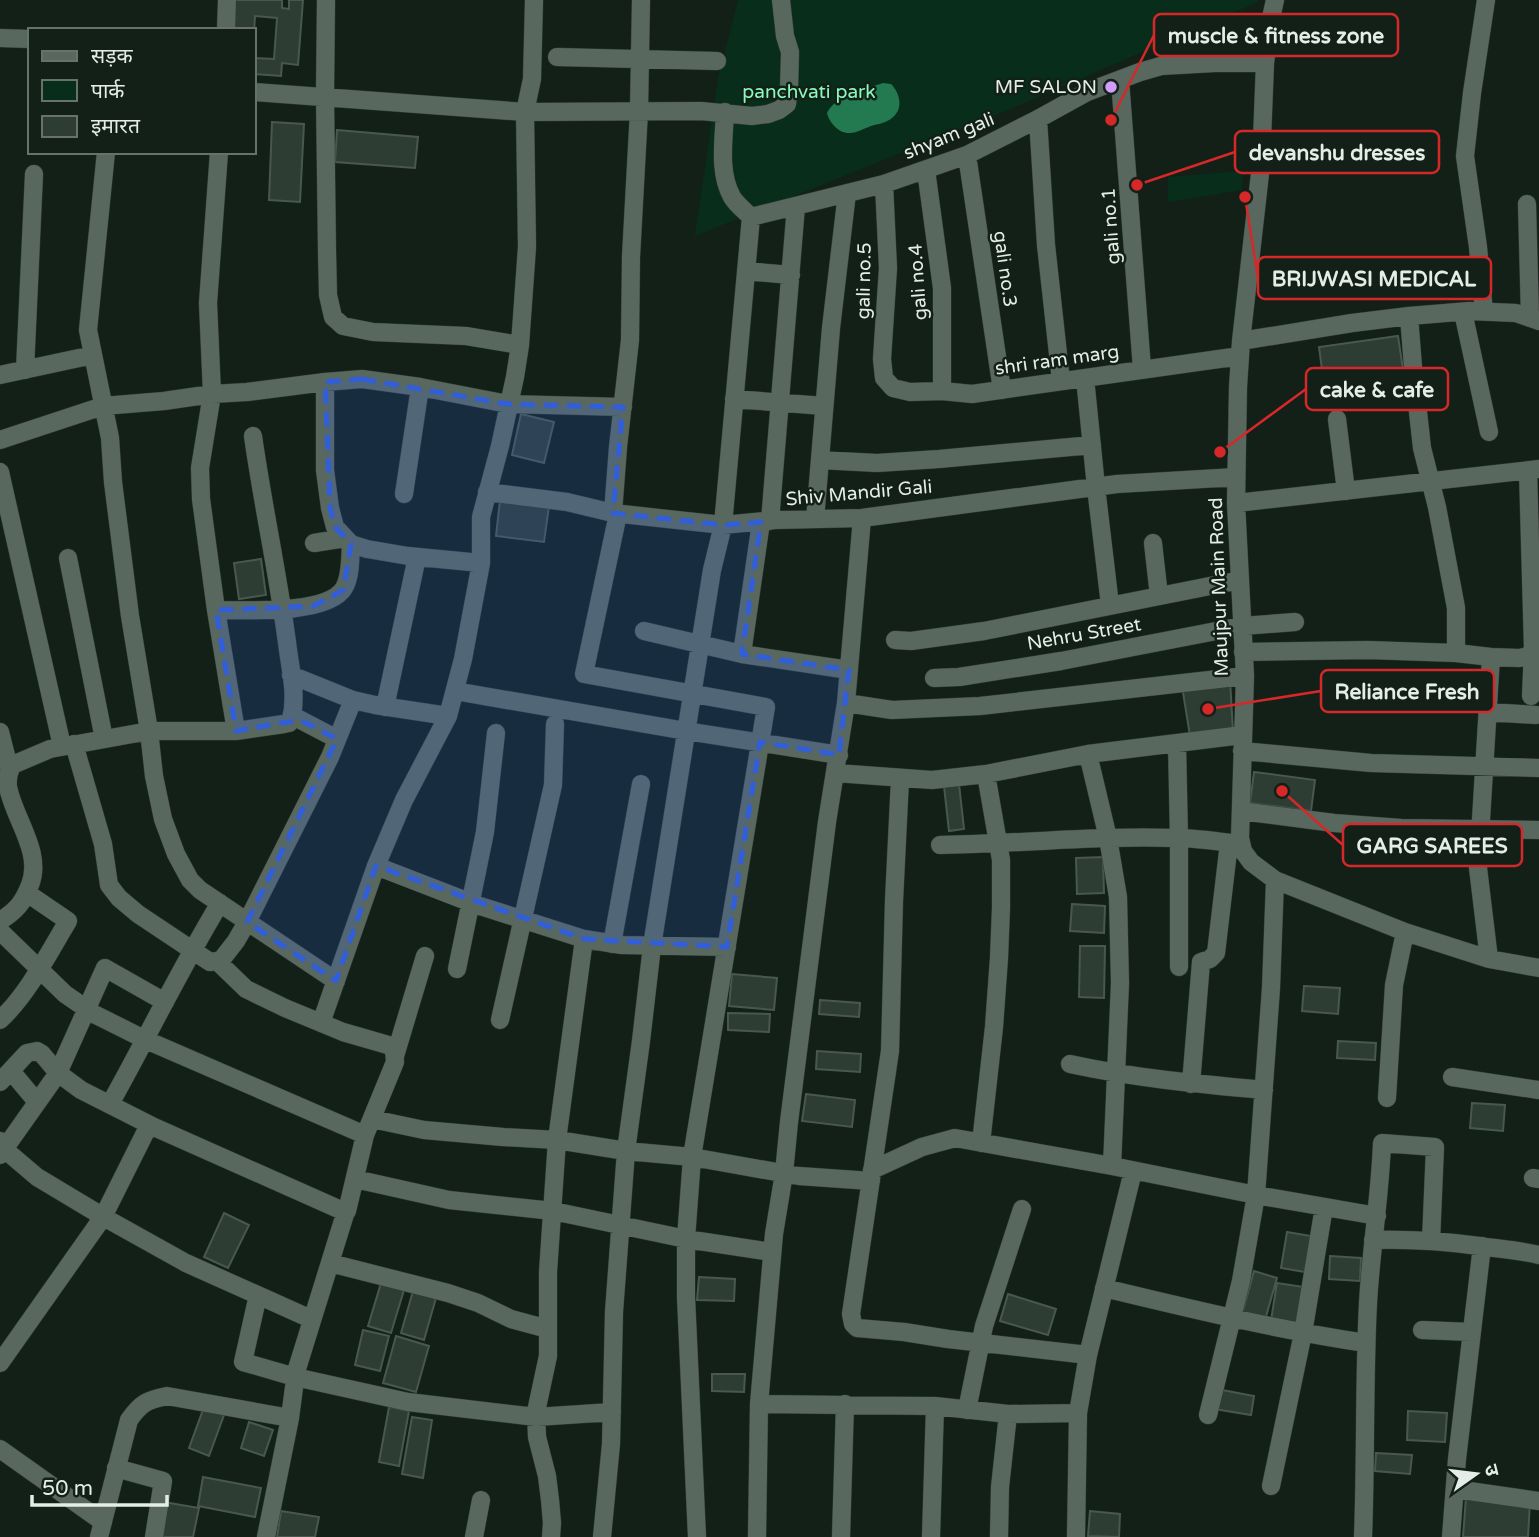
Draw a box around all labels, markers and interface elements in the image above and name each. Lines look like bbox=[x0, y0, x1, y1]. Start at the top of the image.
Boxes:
callout: muscle & fitness zone bbox=[1154, 14, 1398, 56]
text: muscle & fitness zone bbox=[1168, 24, 1384, 49]
legend bbox=[28, 28, 256, 154]
text: सड़क bbox=[91, 44, 133, 69]
place label: MF SALON bbox=[995, 76, 1097, 98]
text: पार्क bbox=[91, 79, 125, 104]
marker: MF SALON bbox=[1103, 79, 1119, 95]
park label: panchvati park bbox=[742, 81, 876, 103]
street label: shyam gali bbox=[900, 108, 998, 164]
text: इमारत bbox=[91, 114, 141, 139]
callout: devanshu dresses bbox=[1235, 131, 1439, 173]
text: devanshu dresses bbox=[1249, 141, 1425, 166]
street label: gali no.1 bbox=[1097, 187, 1125, 265]
street label: gali no.3 bbox=[989, 229, 1021, 309]
street label: gali no.5 bbox=[852, 242, 876, 320]
street label: gali no.4 bbox=[904, 243, 932, 321]
callout: BRIJWASI MEDICAL bbox=[1258, 257, 1491, 299]
text: BRIJWASI MEDICAL bbox=[1272, 267, 1477, 292]
street label: shri ram marg bbox=[994, 340, 1120, 380]
callout: cake & cafe bbox=[1306, 368, 1448, 410]
text: cake & cafe bbox=[1320, 378, 1434, 403]
street label: Shiv Mandir Gali bbox=[785, 476, 933, 510]
street label: Maujpur Main Road bbox=[1205, 497, 1233, 677]
street label: Nehru Street bbox=[1025, 613, 1143, 655]
callout: Reliance Fresh bbox=[1321, 670, 1494, 712]
text: Reliance Fresh bbox=[1334, 680, 1480, 705]
callout: GARG SAREES bbox=[1343, 824, 1522, 866]
text: GARG SAREES bbox=[1356, 834, 1508, 859]
north arrow bbox=[1441, 1439, 1511, 1509]
text: उ bbox=[1480, 1462, 1504, 1479]
scale bar bbox=[32, 1464, 166, 1508]
text: 50 m bbox=[42, 1476, 93, 1501]

